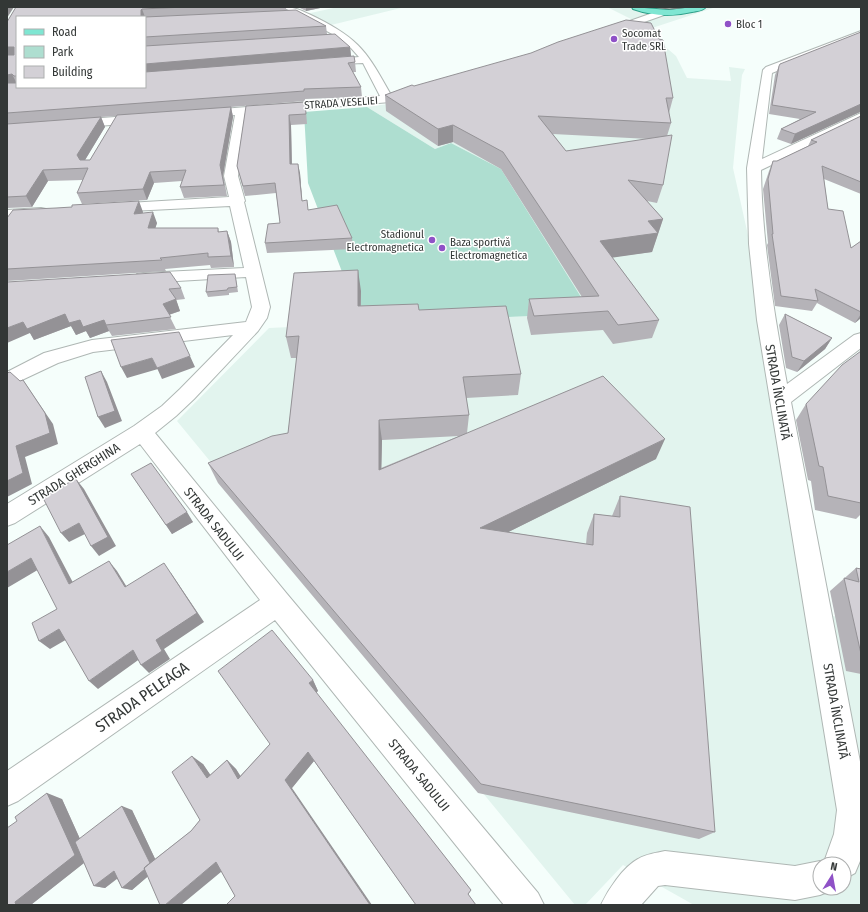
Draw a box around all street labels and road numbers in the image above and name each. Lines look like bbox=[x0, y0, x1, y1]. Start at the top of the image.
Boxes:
street label: STRADA VESELIEI bbox=[304, 94, 378, 112]
street label: STRADA ÎNCLINATĂ bbox=[762, 343, 794, 441]
street label: STRADA GHERGHINA bbox=[25, 440, 123, 508]
street label: STRADA SADULUI bbox=[181, 485, 247, 563]
street label: STRADA PELEAGA bbox=[92, 657, 193, 736]
street label: STRADA ÎNCLINATĂ bbox=[820, 662, 852, 760]
street label: STRADA SADULUI bbox=[385, 736, 453, 814]

